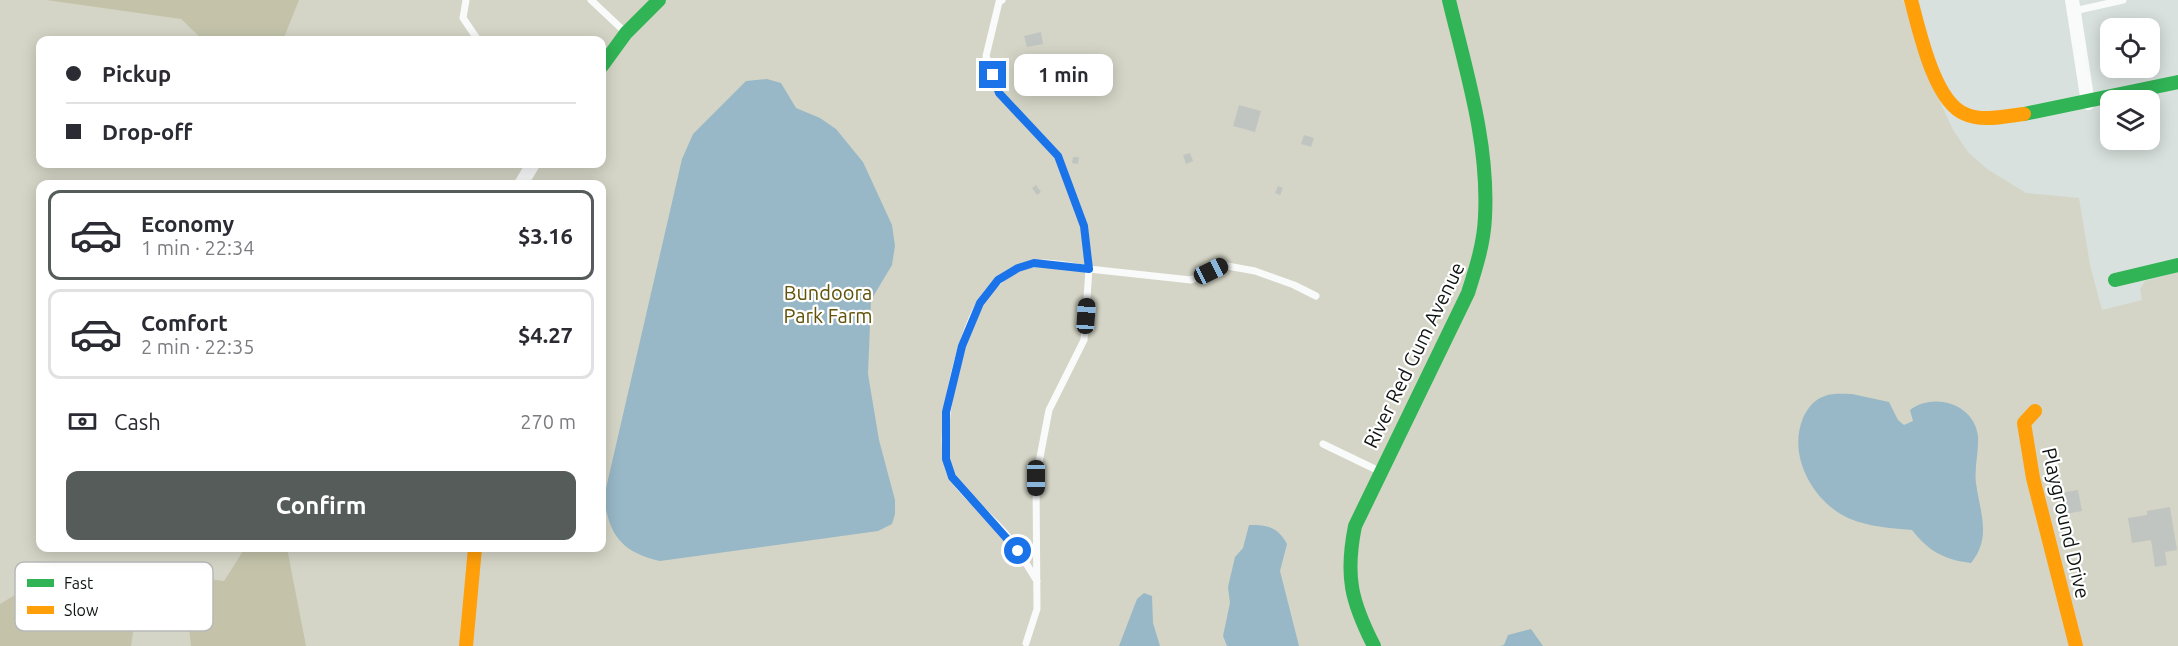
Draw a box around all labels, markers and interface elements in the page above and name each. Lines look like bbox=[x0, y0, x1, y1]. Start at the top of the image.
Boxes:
map controls bbox=[2100, 18, 2160, 150]
button: locate bbox=[2100, 18, 2160, 78]
callout: 1 min bbox=[1014, 54, 1113, 96]
text: Pickup bbox=[102, 61, 171, 86]
route end bbox=[979, 61, 1006, 88]
text: 1 min bbox=[1038, 63, 1089, 86]
button: layers bbox=[2100, 90, 2160, 150]
text: Drop-off bbox=[102, 119, 192, 144]
icon: car bbox=[69, 208, 123, 262]
text: Economy bbox=[141, 211, 234, 236]
text: $3.16 bbox=[518, 223, 573, 248]
text: 1 min · 22:34 bbox=[141, 236, 255, 259]
car bbox=[1191, 255, 1231, 287]
street label: River Red Gum Avenue bbox=[1359, 258, 1469, 451]
park label: Bundoora Park Farm bbox=[783, 281, 873, 327]
car bbox=[1076, 297, 1096, 335]
icon: car bbox=[69, 307, 123, 361]
text: Comfort bbox=[141, 310, 228, 335]
text: $4.27 bbox=[518, 322, 573, 347]
text: 2 min · 22:35 bbox=[141, 335, 255, 358]
icon: cash bbox=[66, 405, 99, 438]
text: Cash bbox=[114, 409, 161, 434]
text: 270 m bbox=[520, 410, 576, 433]
street label: Playground Drive bbox=[2038, 445, 2095, 601]
car bbox=[1027, 460, 1045, 496]
button: Confirm bbox=[66, 471, 576, 540]
route start bbox=[1004, 537, 1031, 564]
legend bbox=[15, 562, 213, 631]
text: Fast bbox=[64, 574, 94, 592]
text: Slow bbox=[64, 601, 99, 619]

